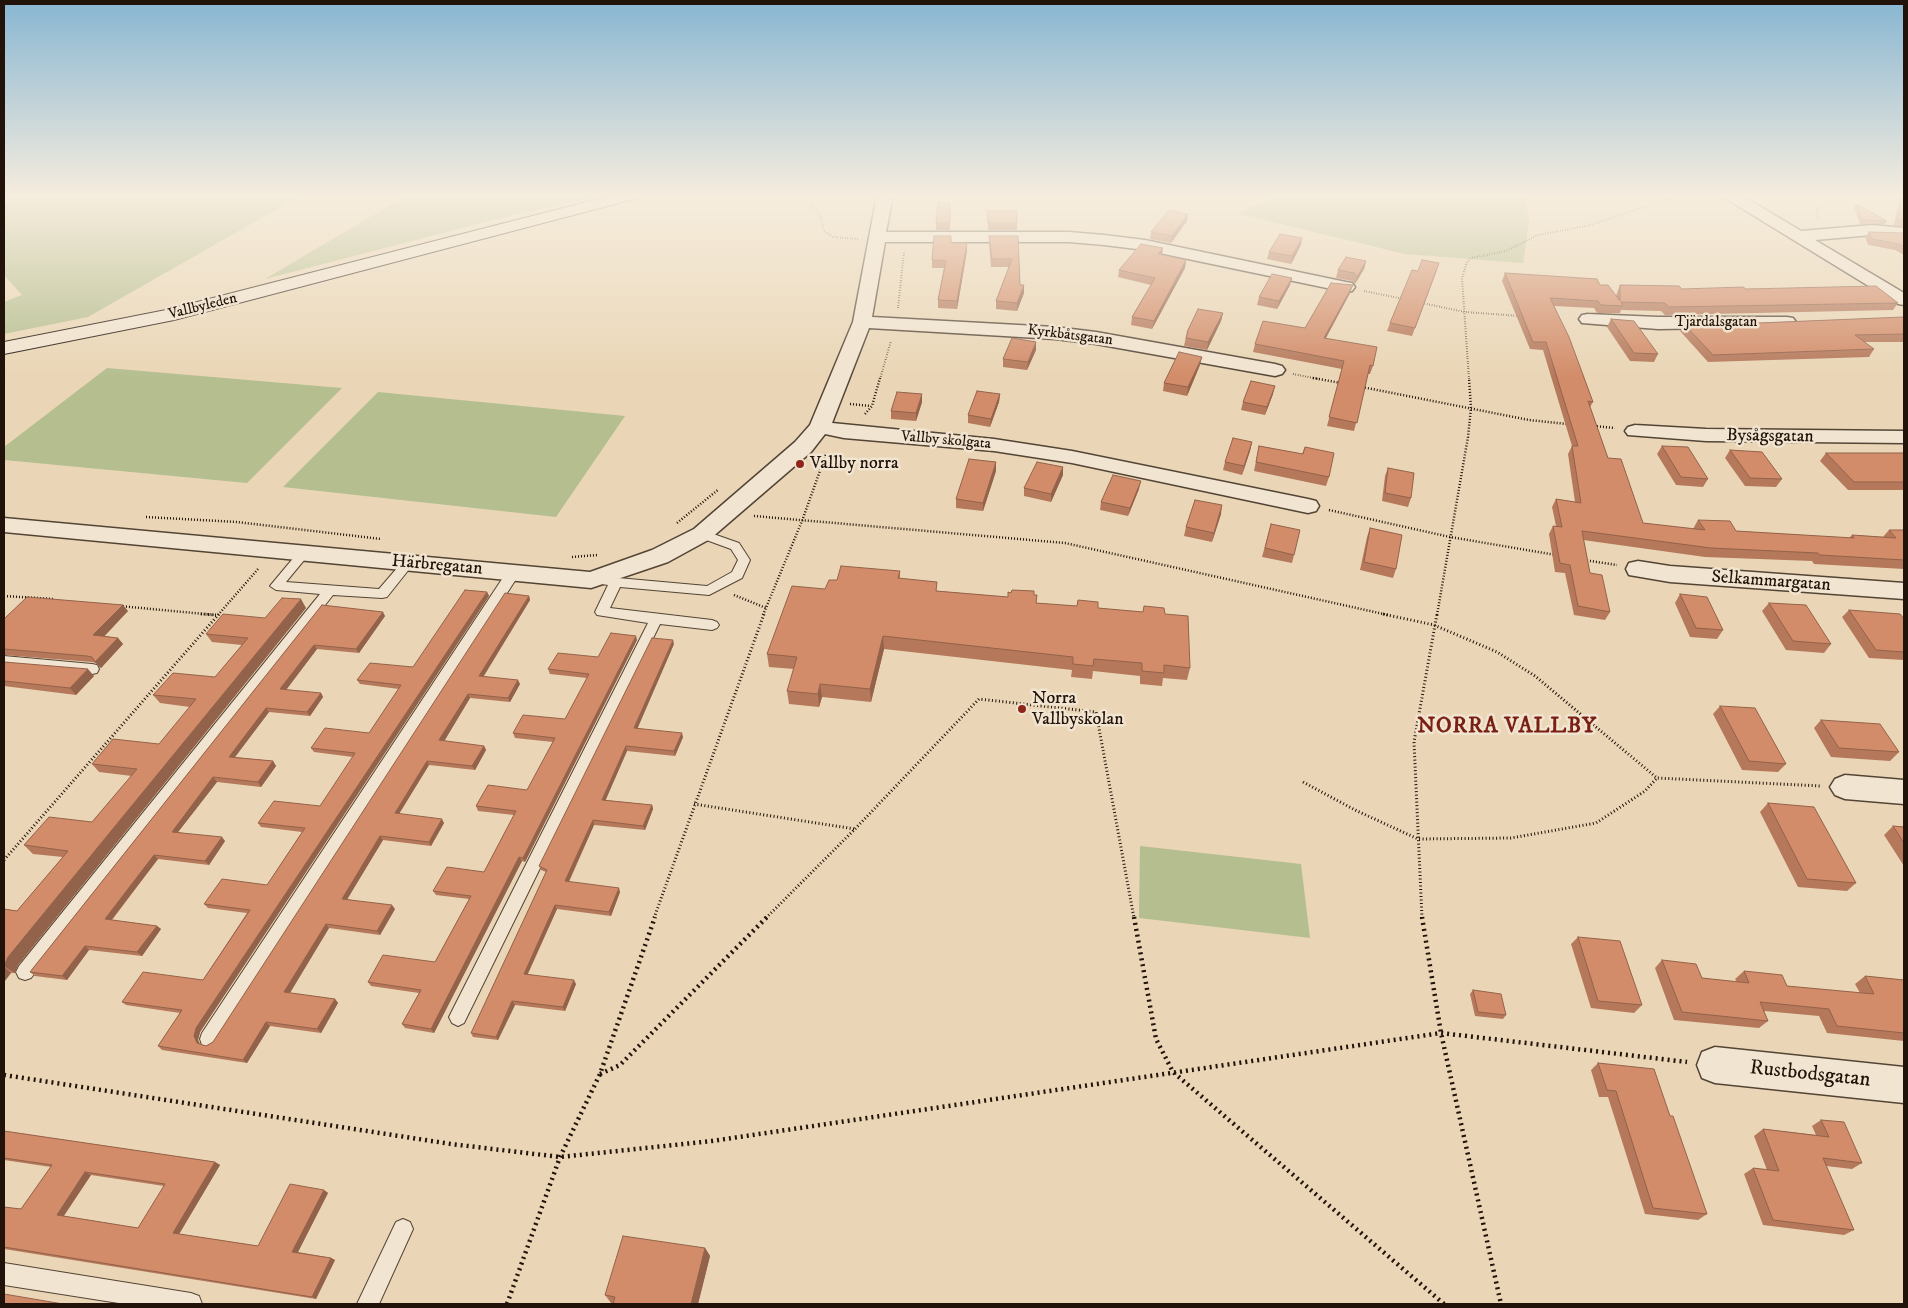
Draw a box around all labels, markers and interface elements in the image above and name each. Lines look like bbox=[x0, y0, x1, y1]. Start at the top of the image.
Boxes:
street label: Vallbyleden bbox=[167, 290, 239, 324]
street label: Tjärdalsgatan bbox=[1675, 314, 1757, 332]
street label: Kyrkbåtsgatan bbox=[1026, 322, 1114, 350]
street label: Bysågsgatan bbox=[1726, 425, 1814, 449]
street label: Vallby skolgata bbox=[900, 428, 992, 454]
place label: Vallby norra bbox=[810, 453, 899, 475]
marker: Vallby norra bbox=[794, 458, 806, 470]
street label: Härbregatan bbox=[391, 551, 483, 581]
street label: Selkammargatan bbox=[1711, 567, 1831, 597]
place label: Norra Vallbyskolan bbox=[1032, 688, 1124, 731]
marker: Norra Vallbyskolan bbox=[1016, 703, 1028, 715]
district label: NORRA VALLBY bbox=[1416, 714, 1598, 740]
street label: Rustbodsgatan bbox=[1748, 1056, 1872, 1094]

